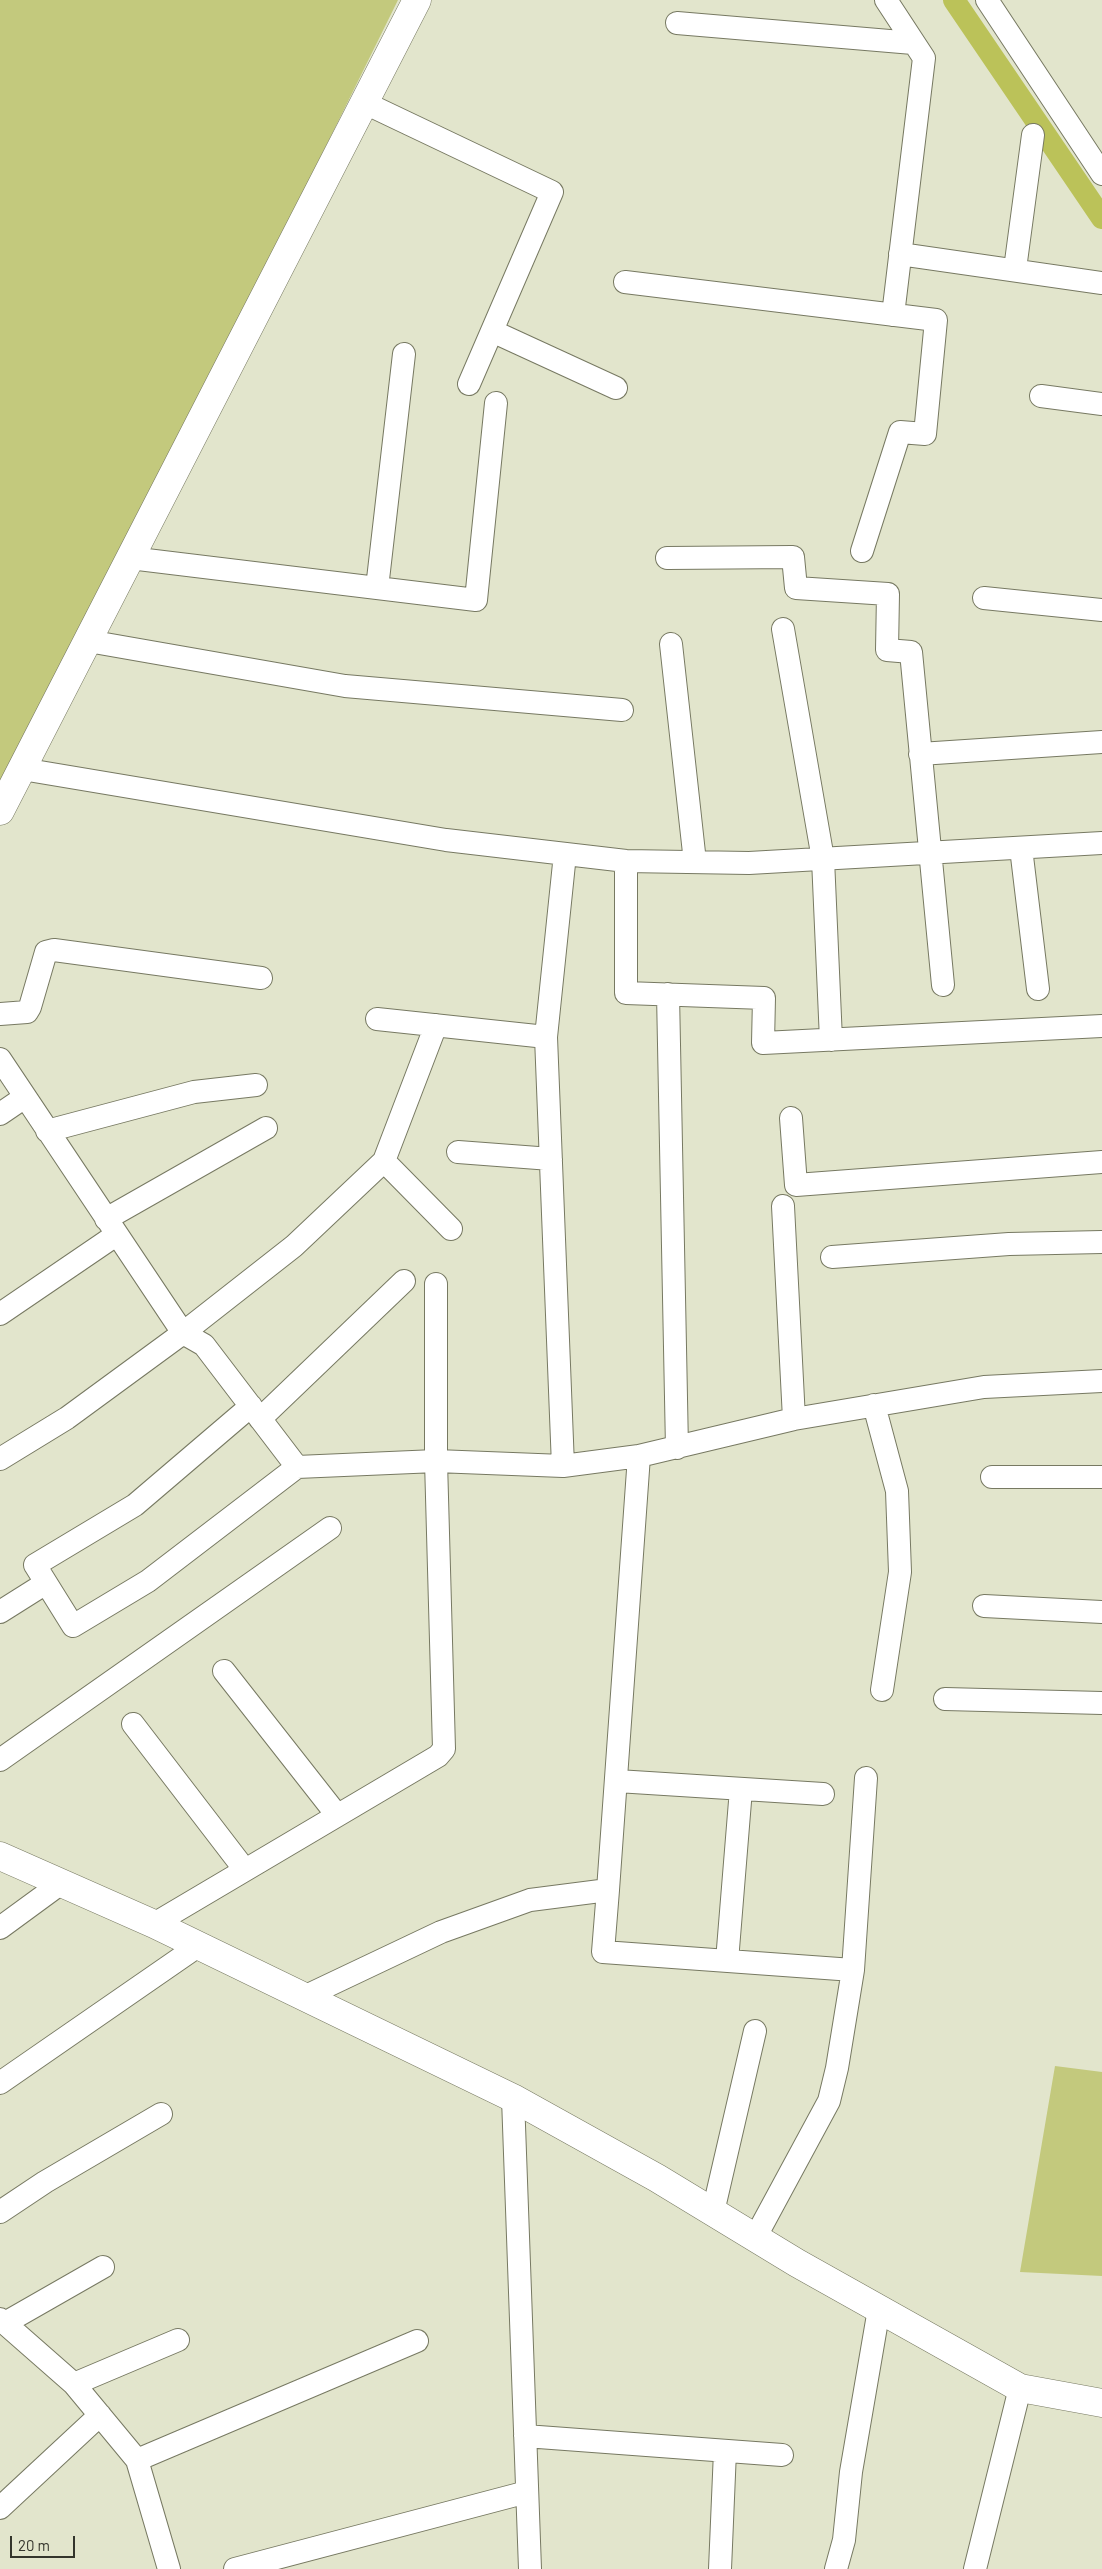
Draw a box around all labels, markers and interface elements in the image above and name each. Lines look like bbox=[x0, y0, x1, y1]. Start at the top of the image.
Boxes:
scale bar bbox=[12, 2526, 78, 2558]
text: 20 m bbox=[18, 2536, 50, 2554]

